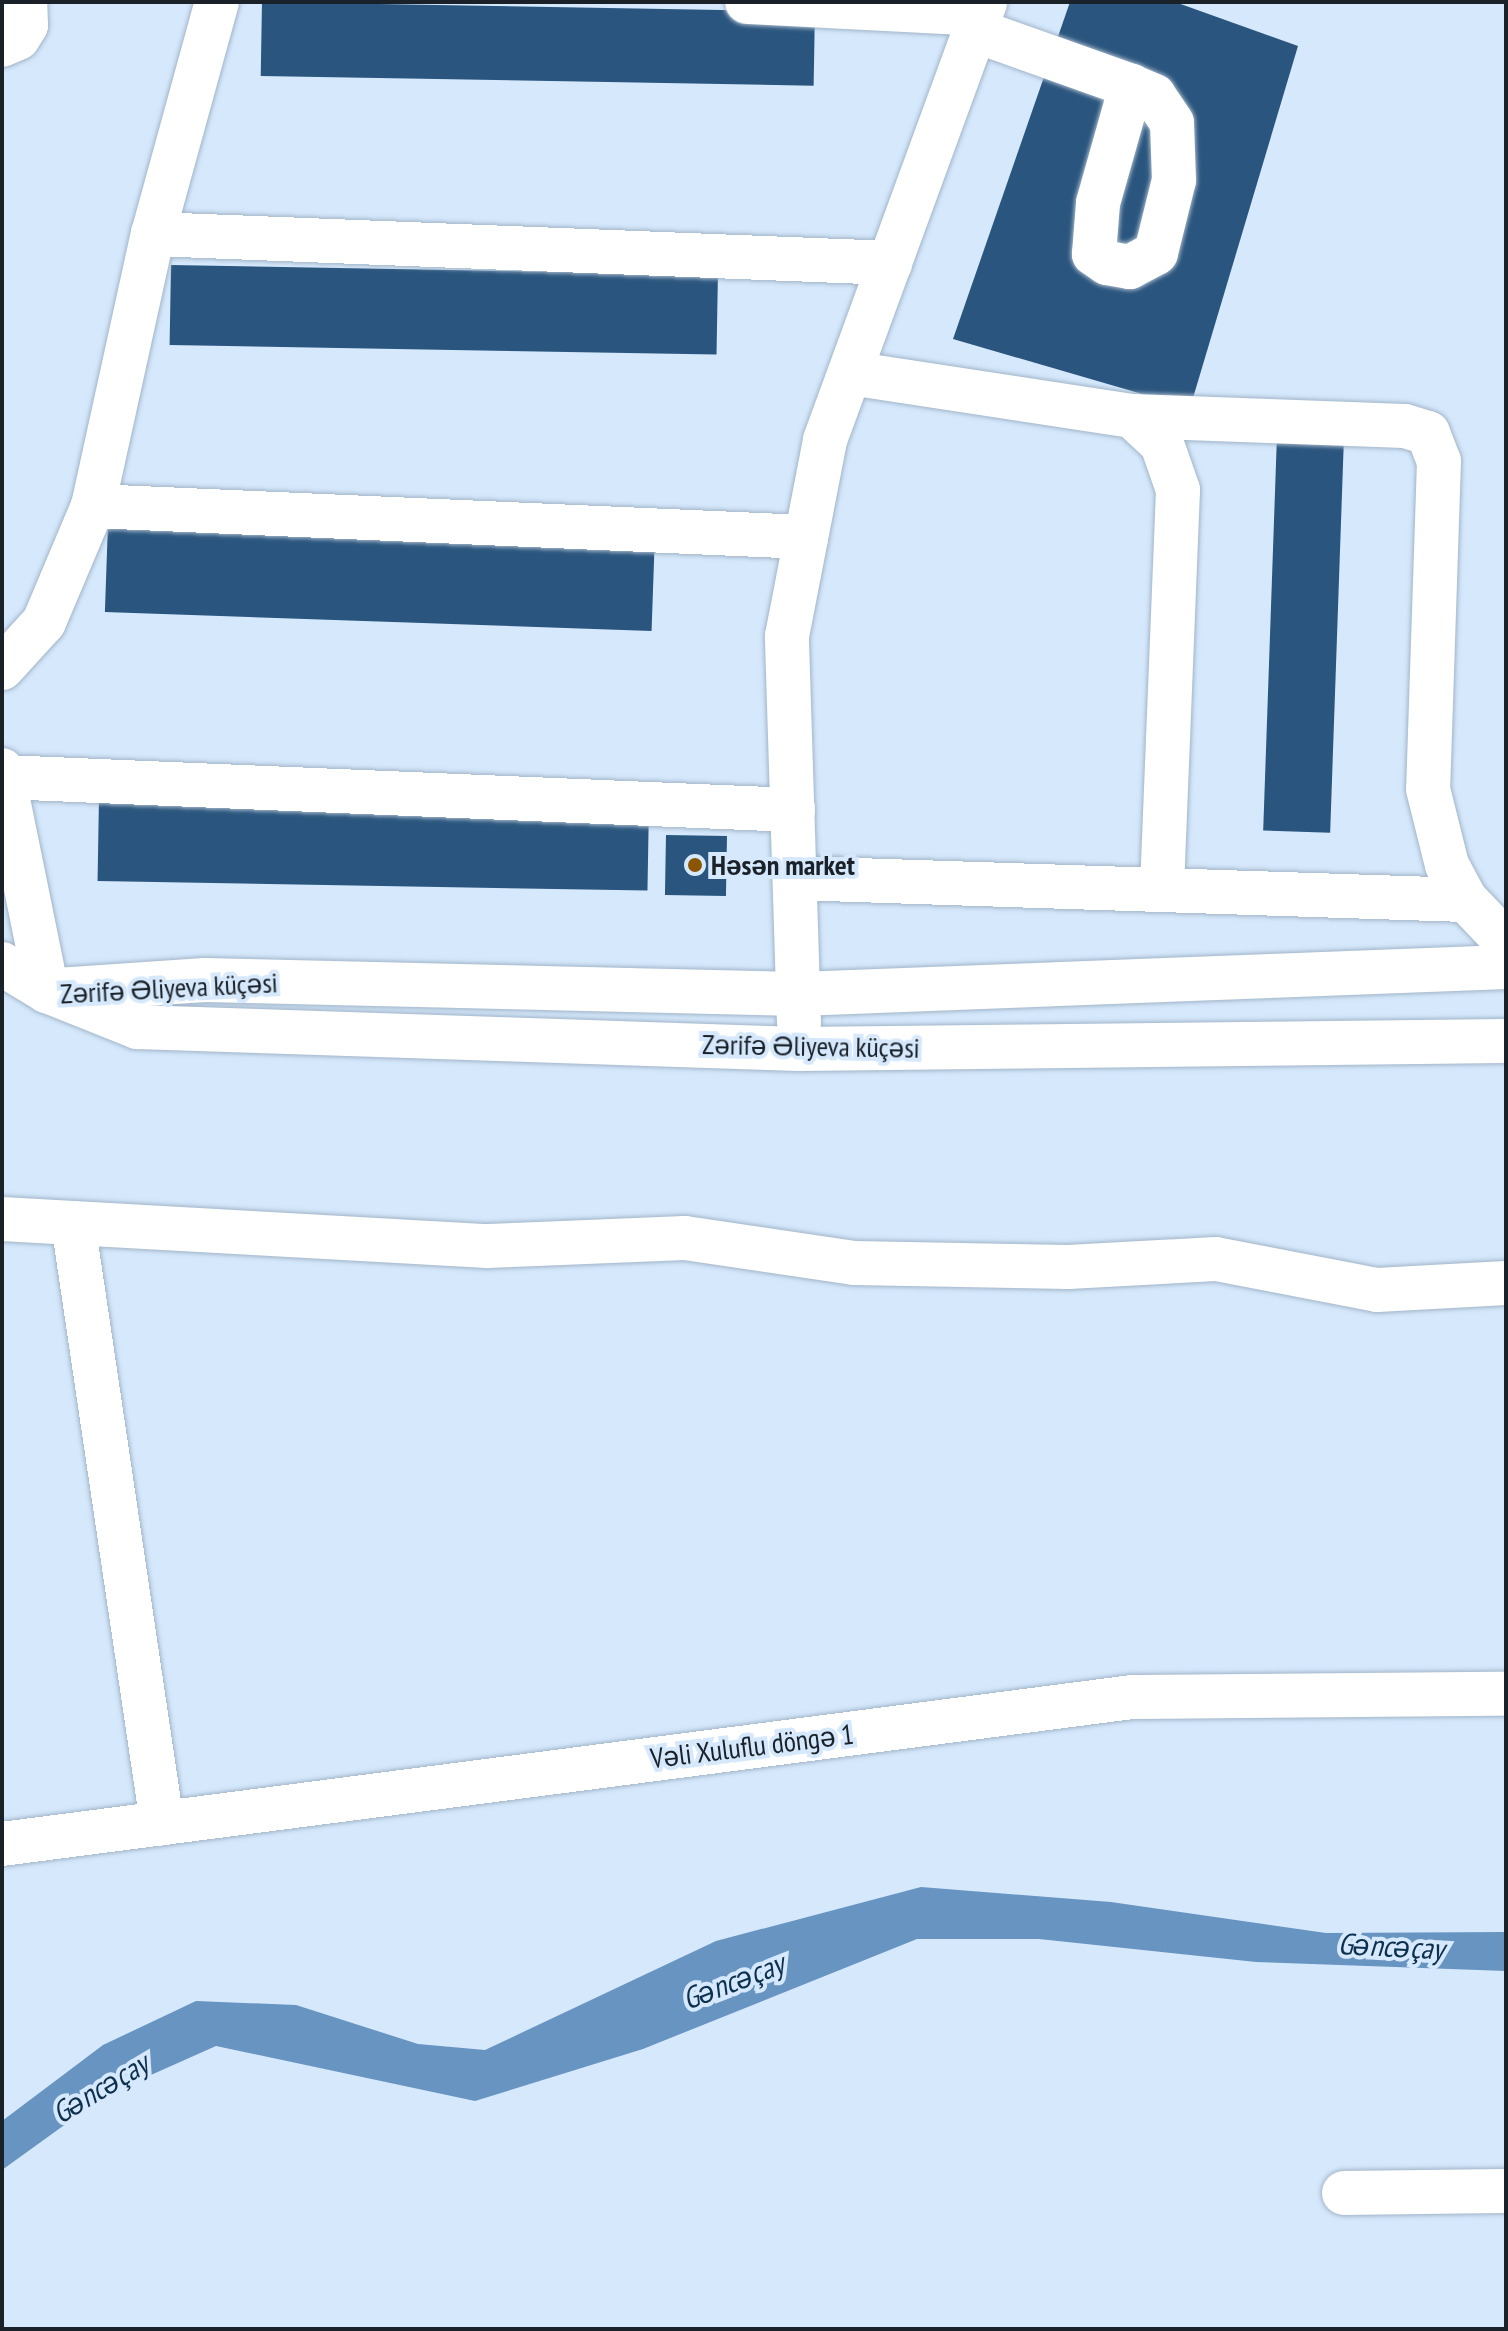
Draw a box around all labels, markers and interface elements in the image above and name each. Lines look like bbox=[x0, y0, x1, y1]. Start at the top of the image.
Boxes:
place label: Həsən market bbox=[711, 848, 855, 882]
marker: Həsən market bbox=[686, 856, 704, 874]
street label: Zərifə Əliyeva küçəsi bbox=[59, 966, 279, 1010]
street label: Zərifə Əliyeva küçəsi bbox=[702, 1027, 920, 1065]
street label: Vəli Xuluflu döngə 1 bbox=[648, 1717, 856, 1775]
water label: Gəncəçay bbox=[1337, 1925, 1445, 1967]
water label: Gəncəçay bbox=[677, 1945, 789, 2017]
water label: Gəncəçay bbox=[45, 2045, 155, 2131]

